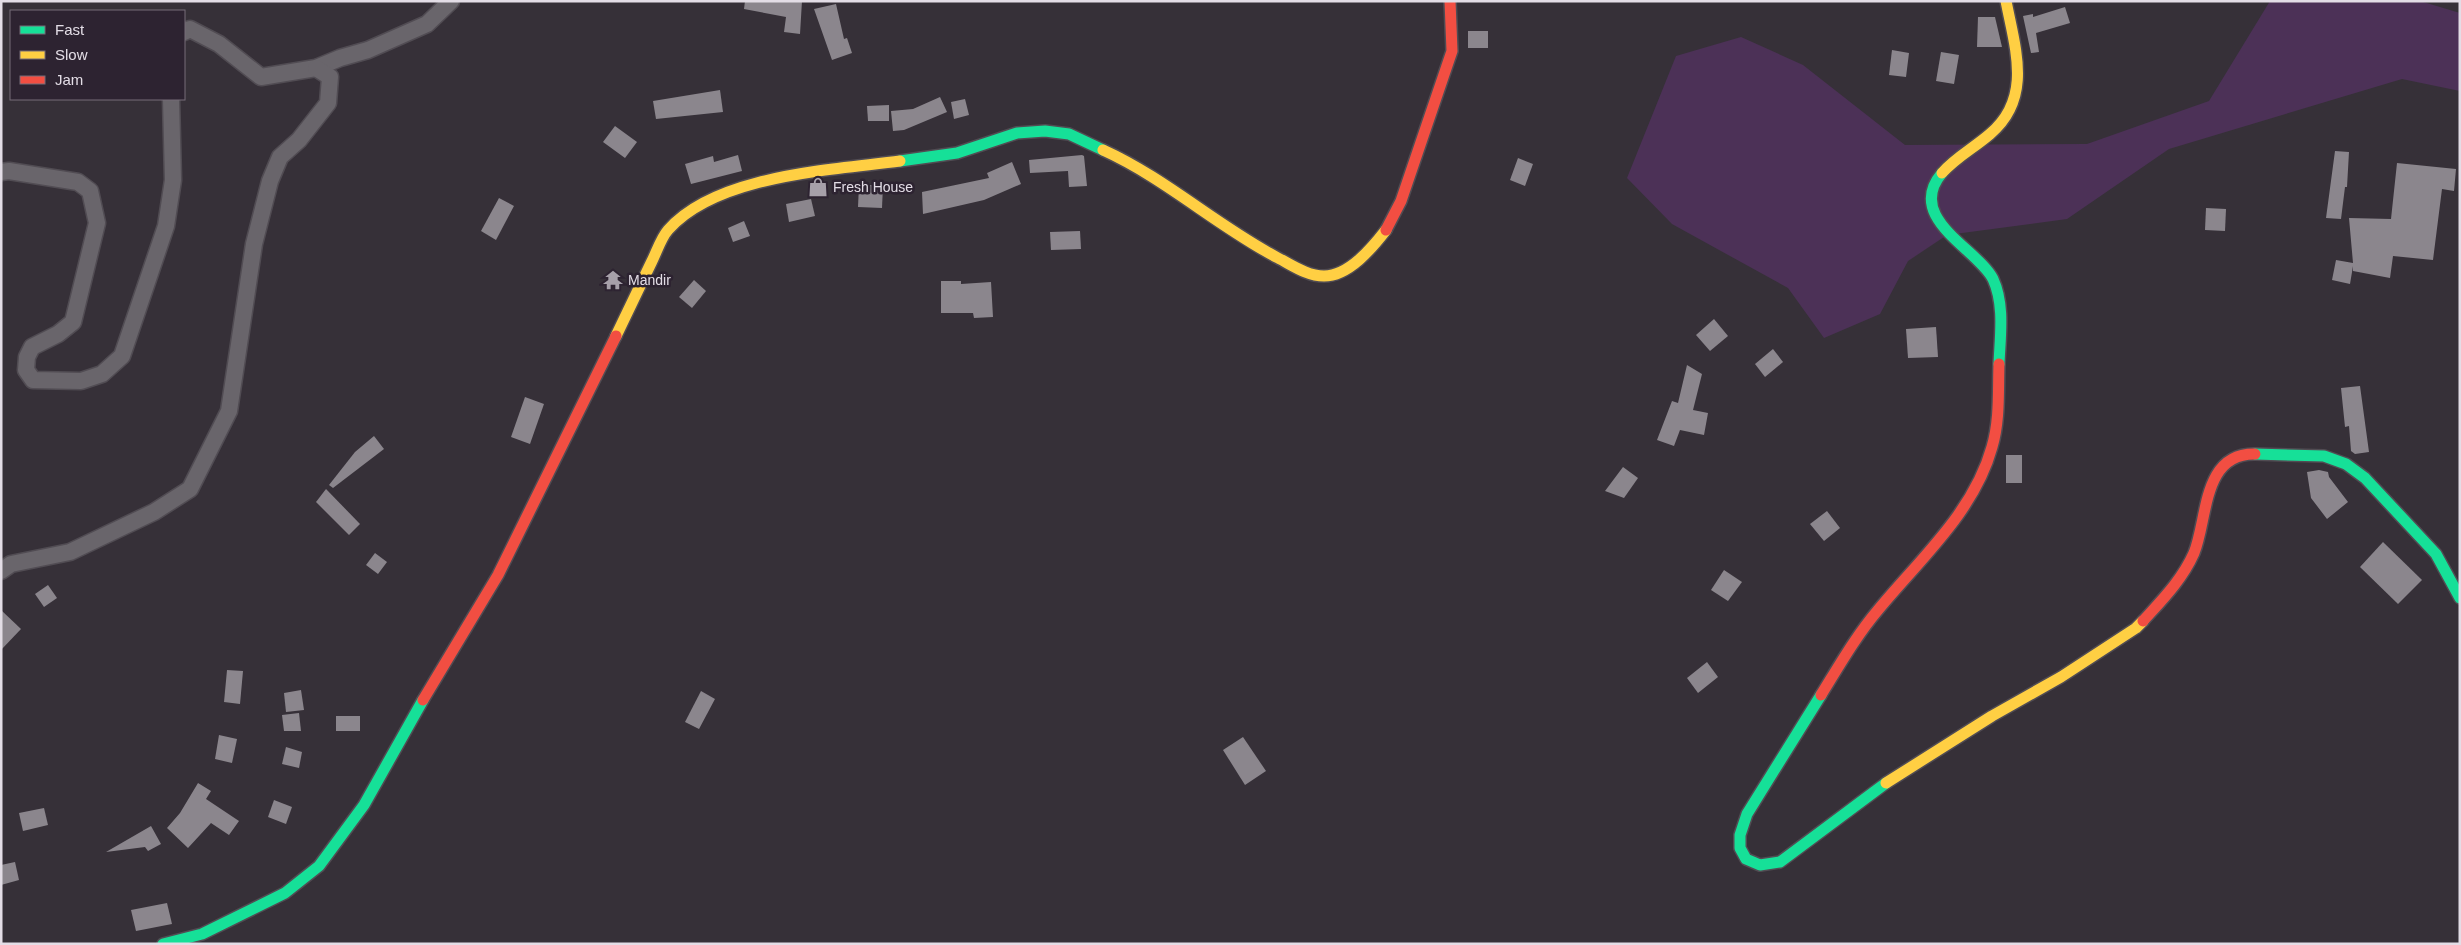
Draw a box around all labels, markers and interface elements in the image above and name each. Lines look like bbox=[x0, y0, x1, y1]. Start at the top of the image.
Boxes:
legend bbox=[10, 10, 185, 100]
text: Fast bbox=[55, 21, 85, 38]
text: Slow bbox=[55, 46, 88, 63]
text: Jam bbox=[55, 71, 83, 88]
shop icon: Fresh House bbox=[807, 176, 829, 198]
place label: Fresh House bbox=[833, 179, 913, 195]
temple icon: Mandir bbox=[602, 269, 624, 291]
place label: Mandir bbox=[628, 272, 671, 288]

